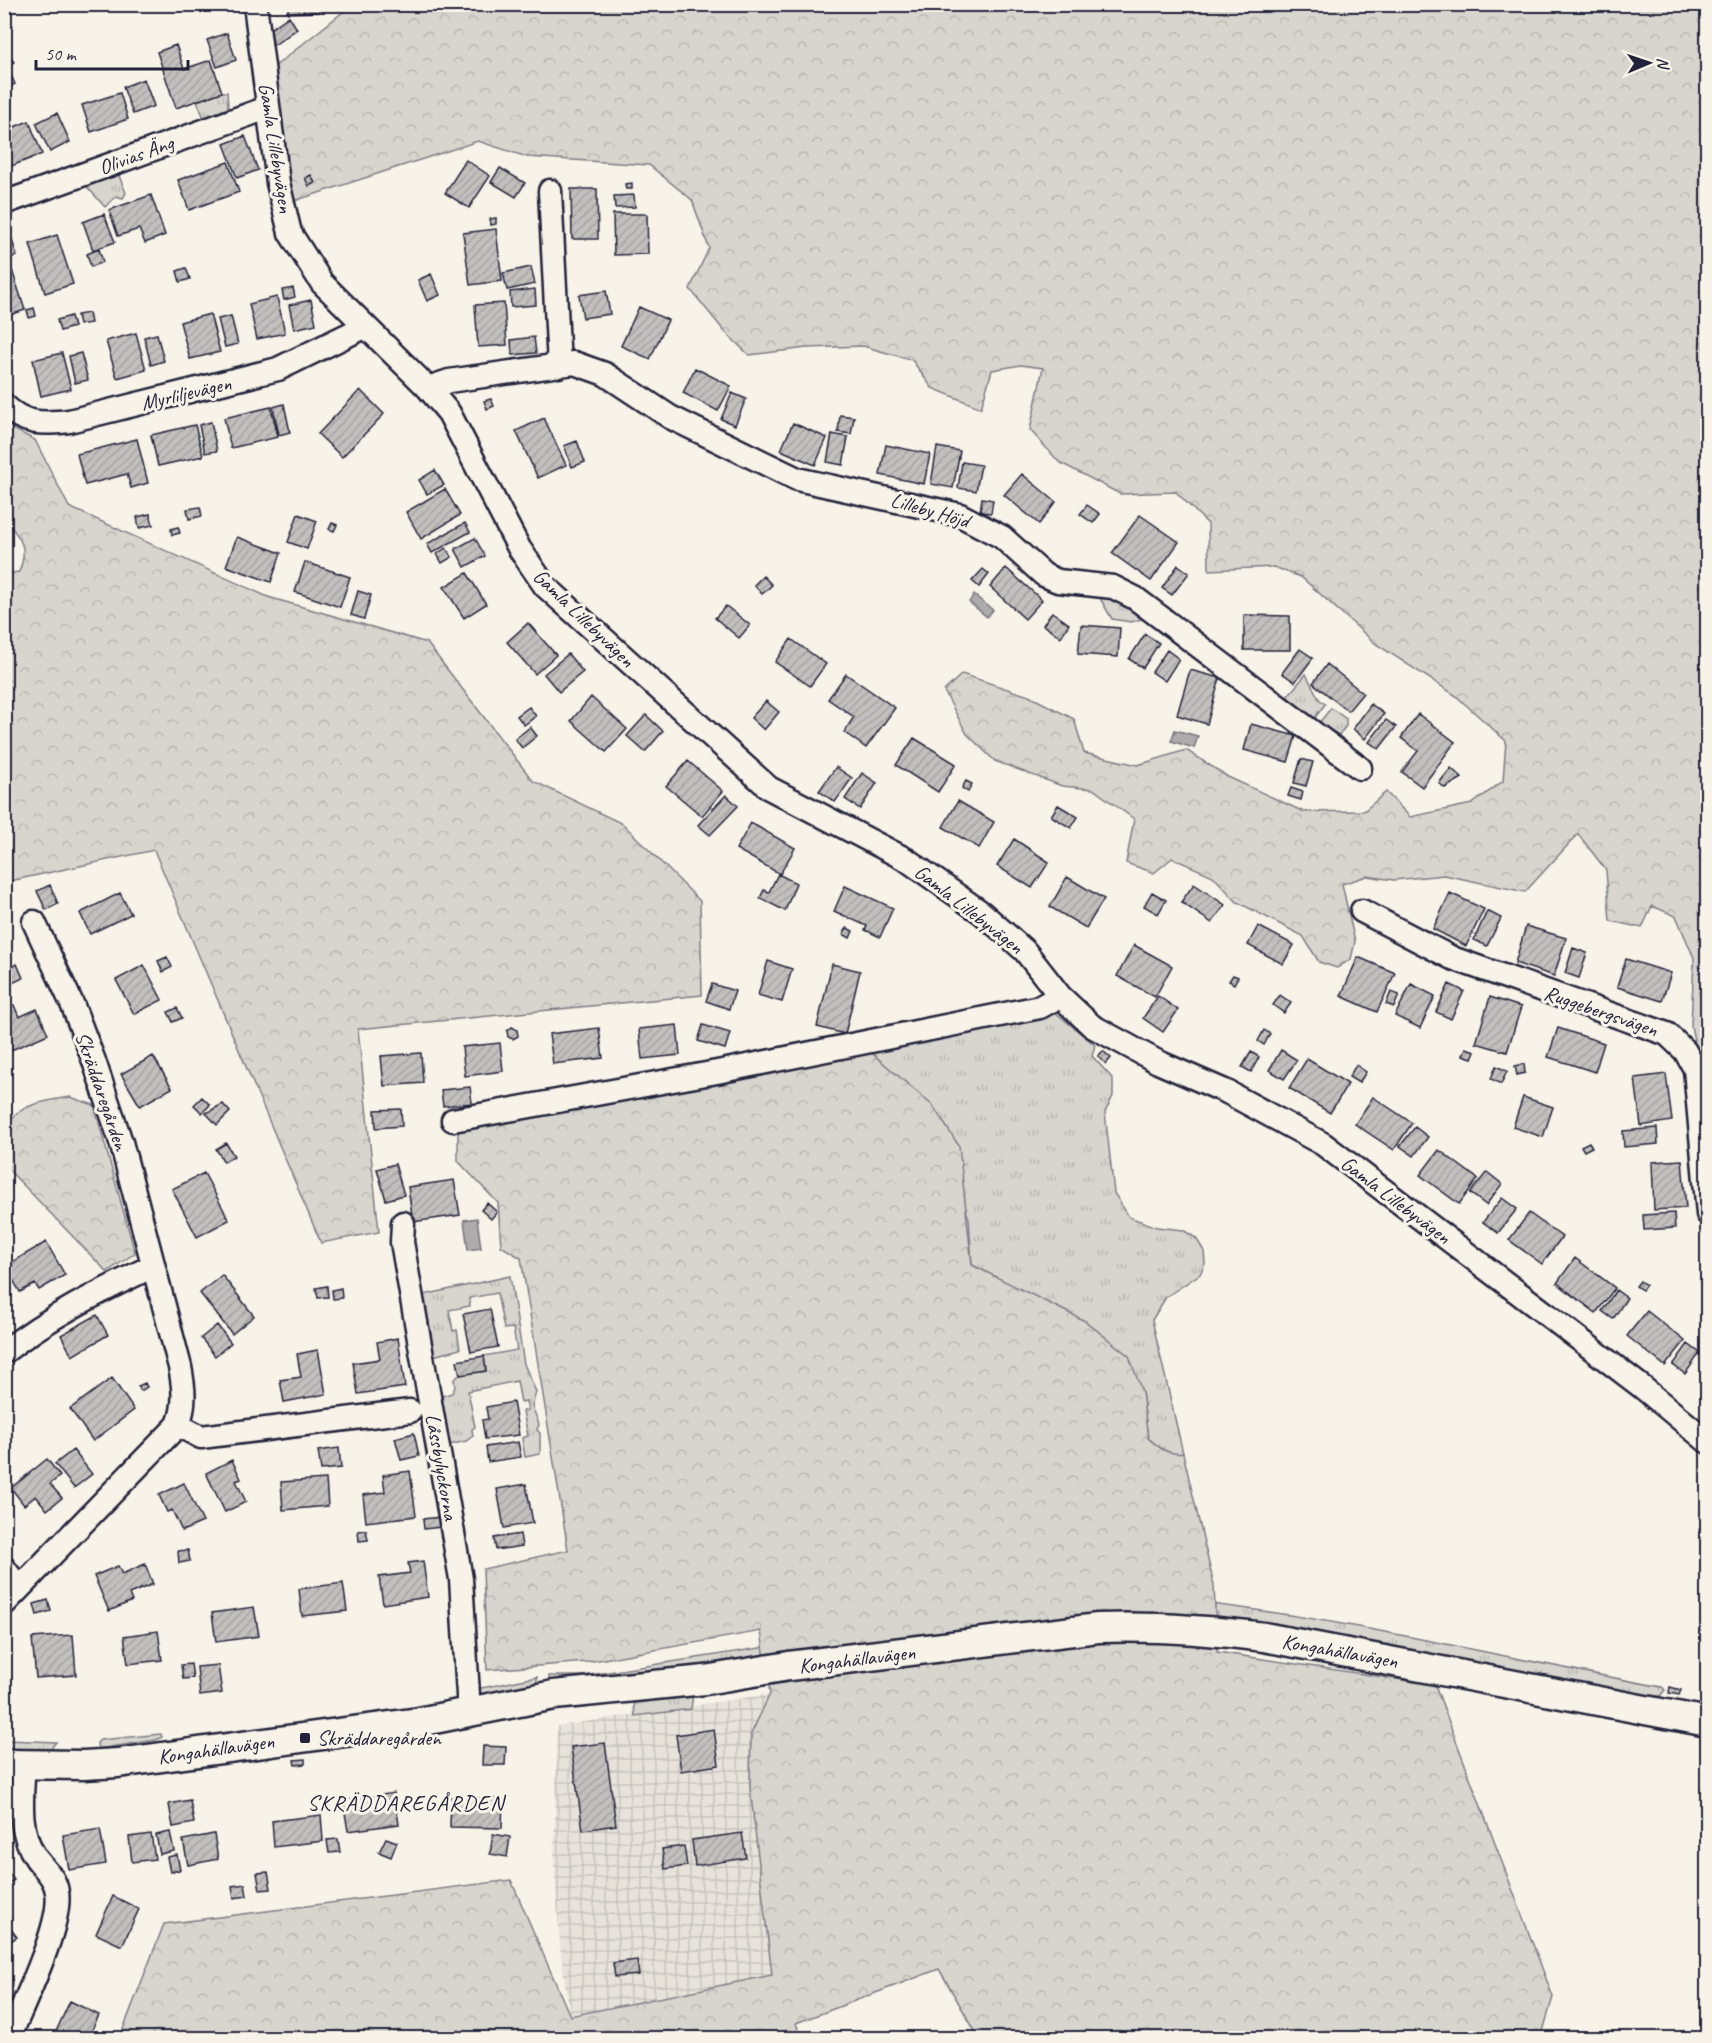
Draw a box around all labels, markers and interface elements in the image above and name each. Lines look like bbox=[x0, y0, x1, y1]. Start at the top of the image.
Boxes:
scale bar bbox=[36, 33, 188, 71]
north arrow bbox=[1619, 33, 1679, 93]
text: 50 m bbox=[45, 43, 78, 65]
text: N bbox=[1653, 57, 1673, 71]
street label: Gamla Lillebyvägen bbox=[253, 81, 299, 215]
street label: Olivias Äng bbox=[95, 129, 178, 180]
street label: Myrliljevägen bbox=[138, 370, 234, 416]
street label: Lilleby Höjd bbox=[888, 486, 976, 535]
street label: Gamla Lillebyvägen bbox=[528, 563, 641, 673]
street label: Gamla Lillebyvägen bbox=[909, 858, 1029, 960]
street label: Ruggebergsvägen bbox=[1541, 979, 1662, 1043]
street label: Skräddaregården bbox=[70, 1028, 135, 1155]
street label: Gamla Lillebyvägen bbox=[1336, 1150, 1457, 1250]
street label: Låssbylyckorna bbox=[420, 1412, 464, 1524]
street label: Kongahällavägen bbox=[1280, 1628, 1400, 1674]
street label: Kongahällavägen bbox=[797, 1639, 917, 1679]
place label: Skräddaregården bbox=[317, 1725, 442, 1751]
street label: Kongahällavägen bbox=[156, 1728, 276, 1770]
marker: Skräddaregården bbox=[298, 1731, 312, 1745]
district label: SKRÄDDAREGÅRDEN bbox=[307, 1789, 507, 1817]

